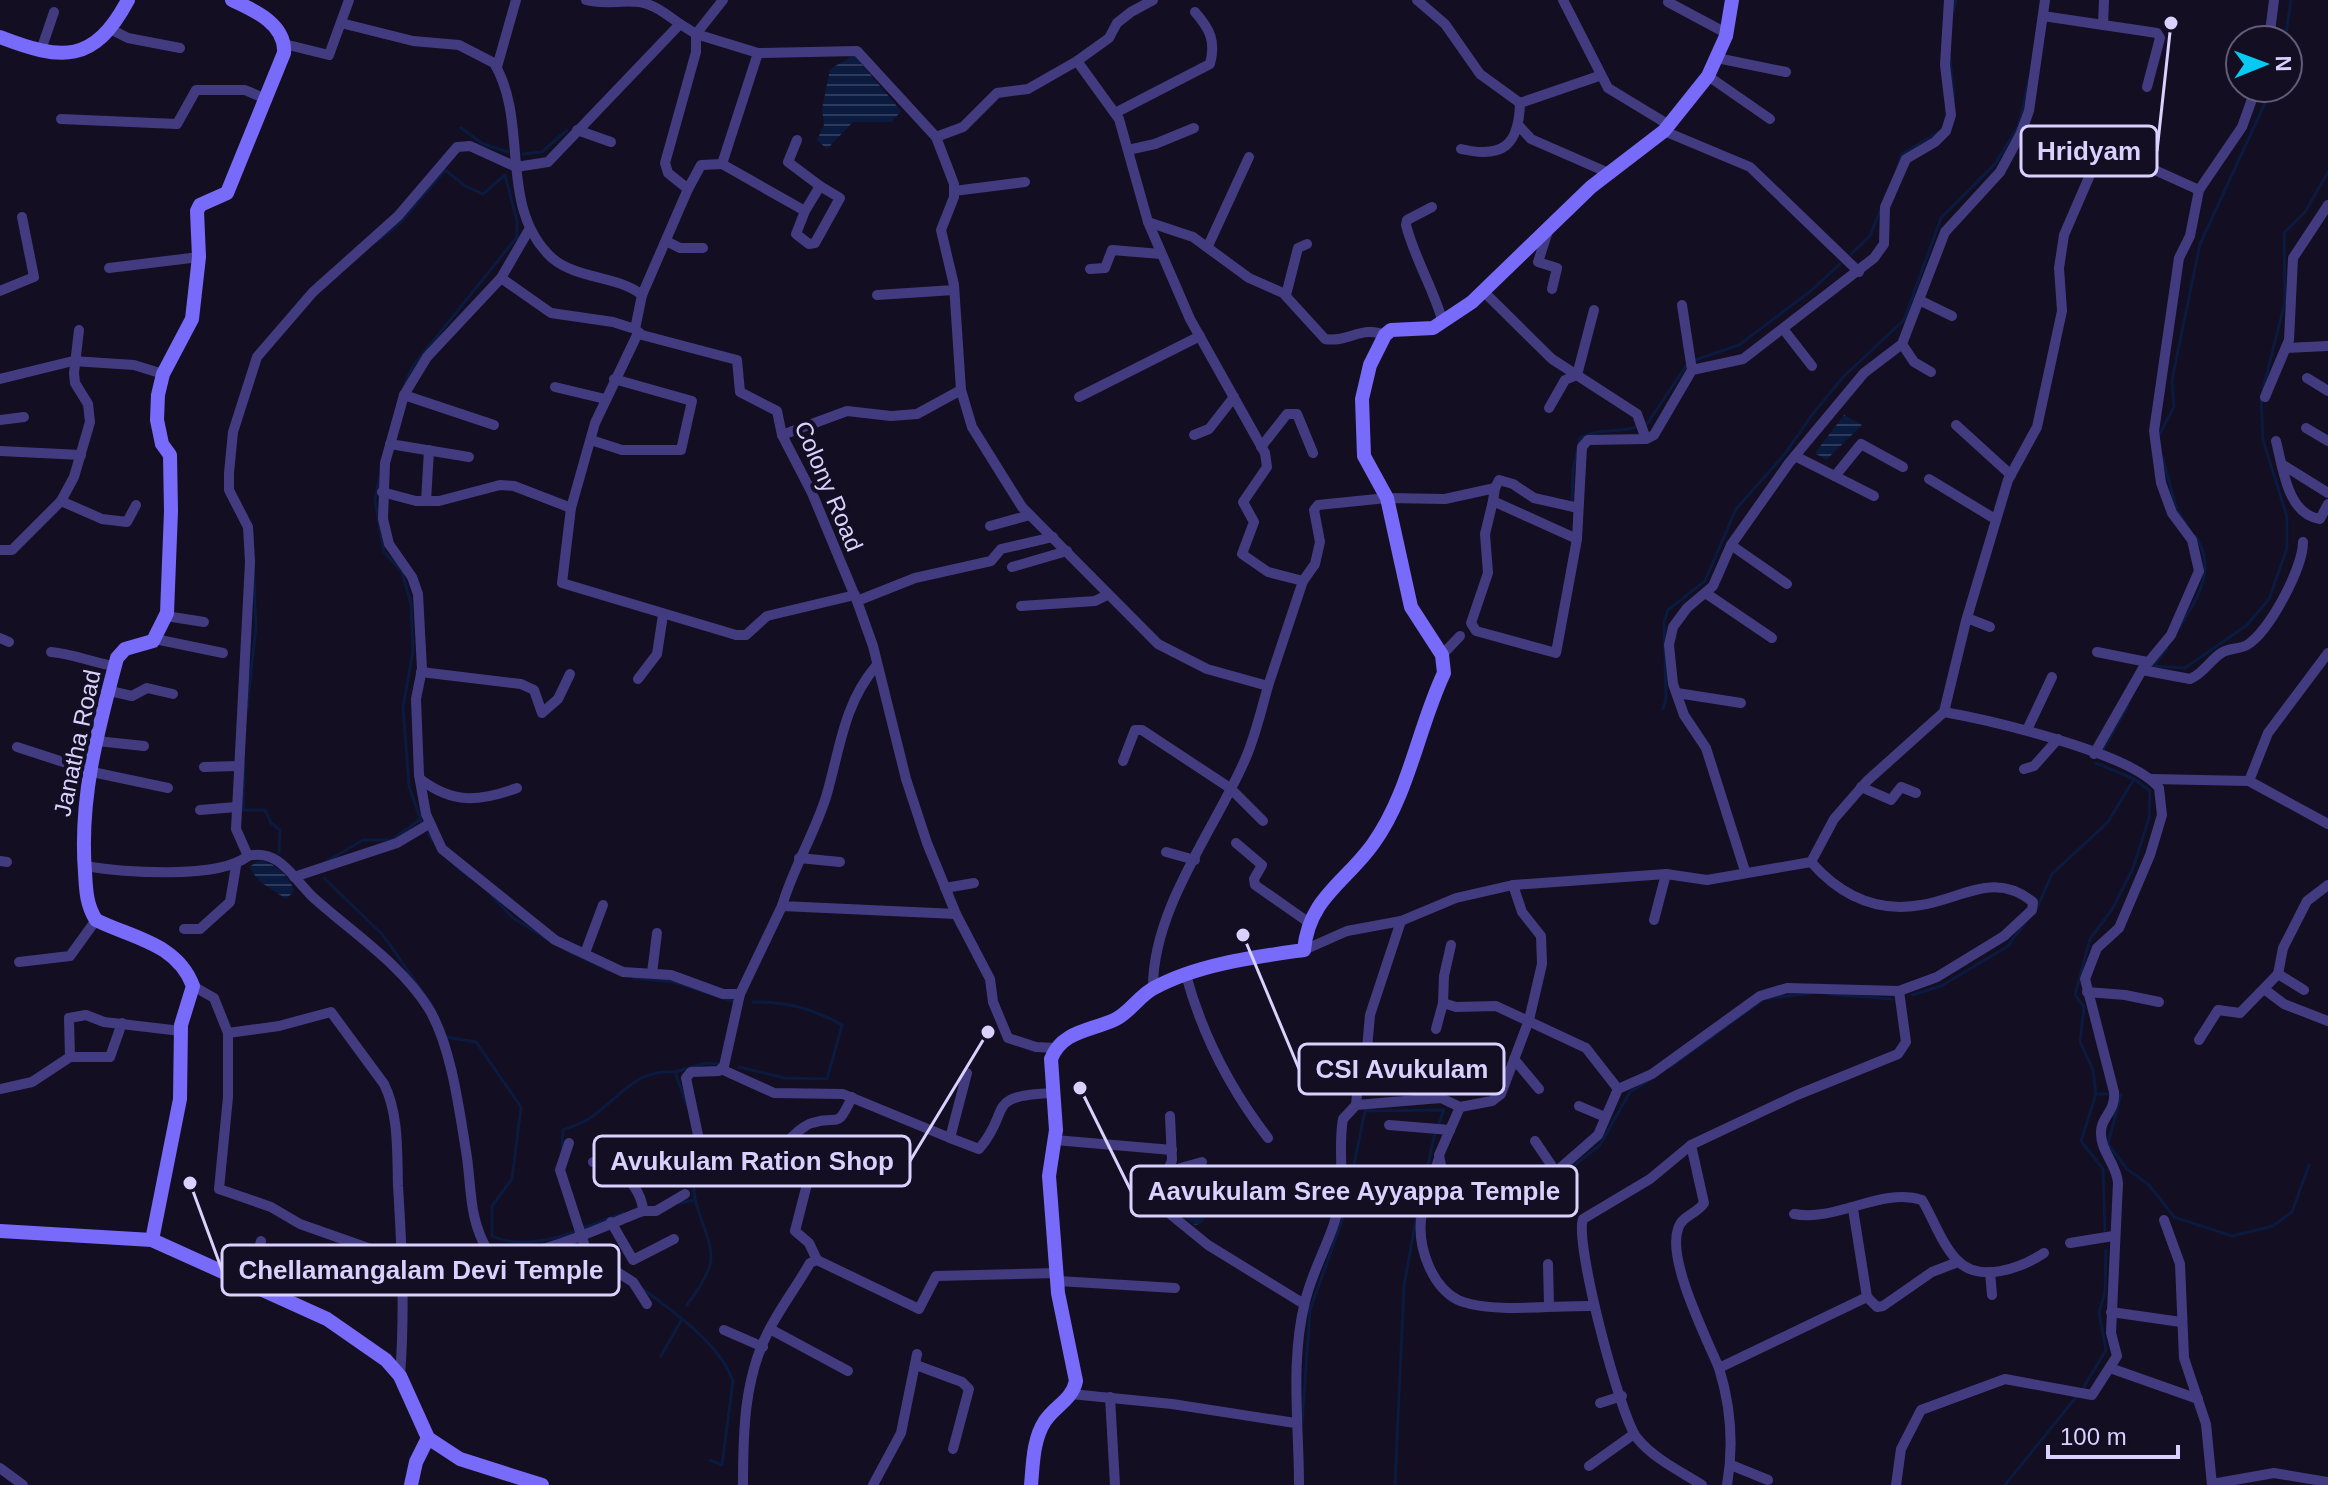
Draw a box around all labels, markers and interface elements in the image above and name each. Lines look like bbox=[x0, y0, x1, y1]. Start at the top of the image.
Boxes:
north arrow bbox=[2224, 24, 2304, 104]
text: N bbox=[2271, 55, 2296, 72]
callout: Hridyam bbox=[2021, 126, 2157, 176]
text: Hridyam bbox=[2037, 136, 2141, 166]
street label: Colony Road bbox=[789, 417, 869, 555]
street label: Janatha Road bbox=[48, 667, 106, 819]
callout: CSI Avukulam bbox=[1299, 1044, 1504, 1094]
text: CSI Avukulam bbox=[1316, 1054, 1488, 1084]
callout: Avukulam Ration Shop bbox=[594, 1136, 910, 1186]
text: Avukulam Ration Shop bbox=[610, 1146, 894, 1176]
callout: Aavukulam Sree Ayyappa Temple bbox=[1131, 1166, 1577, 1216]
text: Aavukulam Sree Ayyappa Temple bbox=[1148, 1176, 1560, 1206]
callout: Chellamangalam Devi Temple bbox=[222, 1245, 619, 1295]
text: Chellamangalam Devi Temple bbox=[238, 1255, 604, 1285]
scale bar bbox=[2048, 1409, 2178, 1459]
text: 100 m bbox=[2060, 1423, 2127, 1450]

